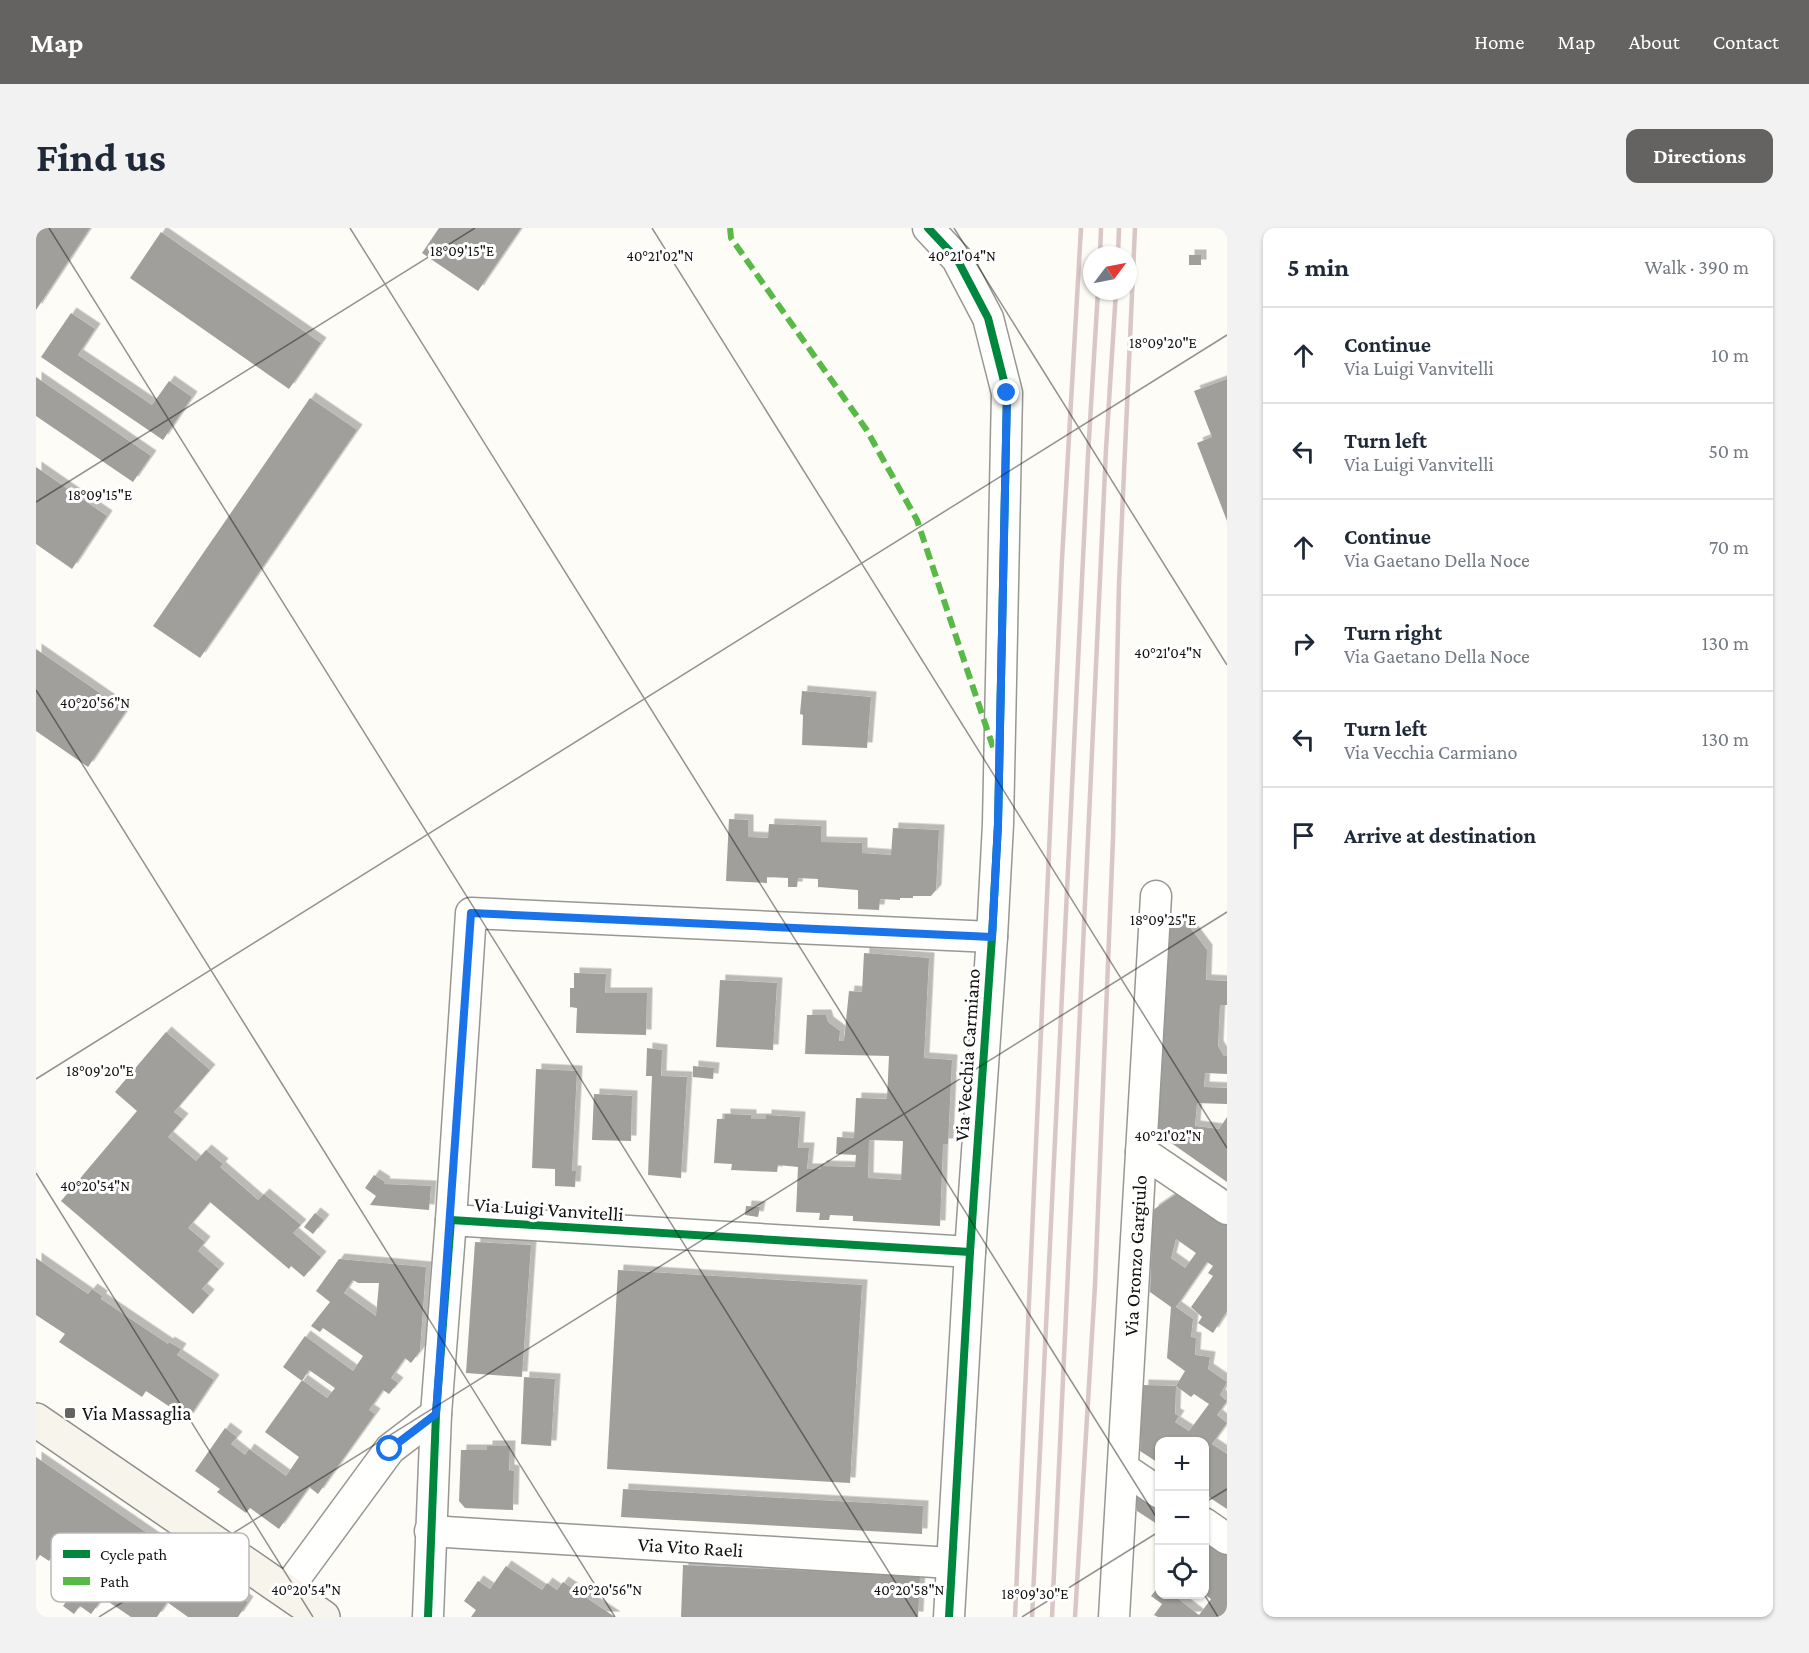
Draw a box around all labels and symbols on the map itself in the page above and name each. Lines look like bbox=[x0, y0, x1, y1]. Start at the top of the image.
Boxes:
text: 18°09'15"E bbox=[430, 243, 494, 259]
north arrow bbox=[1083, 246, 1137, 300]
text: 40°21'02"N bbox=[626, 248, 694, 264]
text: 40°21'04"N bbox=[928, 248, 996, 264]
text: 18°09'20"E bbox=[1129, 335, 1197, 351]
route end bbox=[993, 379, 1019, 405]
text: 18°09'15"E bbox=[68, 487, 132, 503]
text: 40°21'04"N bbox=[1134, 645, 1202, 661]
text: 40°20'56"N bbox=[60, 695, 130, 711]
text: 18°09'25"E bbox=[1130, 912, 1196, 928]
street label: Via Vecchia Carmiano bbox=[950, 968, 984, 1142]
text: 18°09'20"E bbox=[66, 1063, 134, 1079]
text: 40°21'02"N bbox=[1134, 1128, 1202, 1144]
street label: Via Oronzo Gargiulo bbox=[1119, 1174, 1151, 1337]
text: 40°20'54"N bbox=[60, 1178, 130, 1194]
street label: Via Luigi Vanvitelli bbox=[474, 1193, 624, 1226]
place label: Via Massaglia bbox=[82, 1402, 192, 1425]
marker: Via Massaglia bbox=[63, 1406, 77, 1420]
route start bbox=[376, 1435, 402, 1461]
legend bbox=[51, 1533, 249, 1602]
street label: Via Vito Raeli bbox=[637, 1533, 744, 1561]
text: Cycle path bbox=[100, 1546, 167, 1564]
text: Path bbox=[100, 1573, 130, 1590]
text: 40°20'54"N bbox=[271, 1582, 341, 1598]
text: 40°20'56"N bbox=[572, 1582, 642, 1598]
text: 40°20'58"N bbox=[874, 1582, 945, 1598]
text: 18°09'30"E bbox=[1001, 1586, 1069, 1602]

